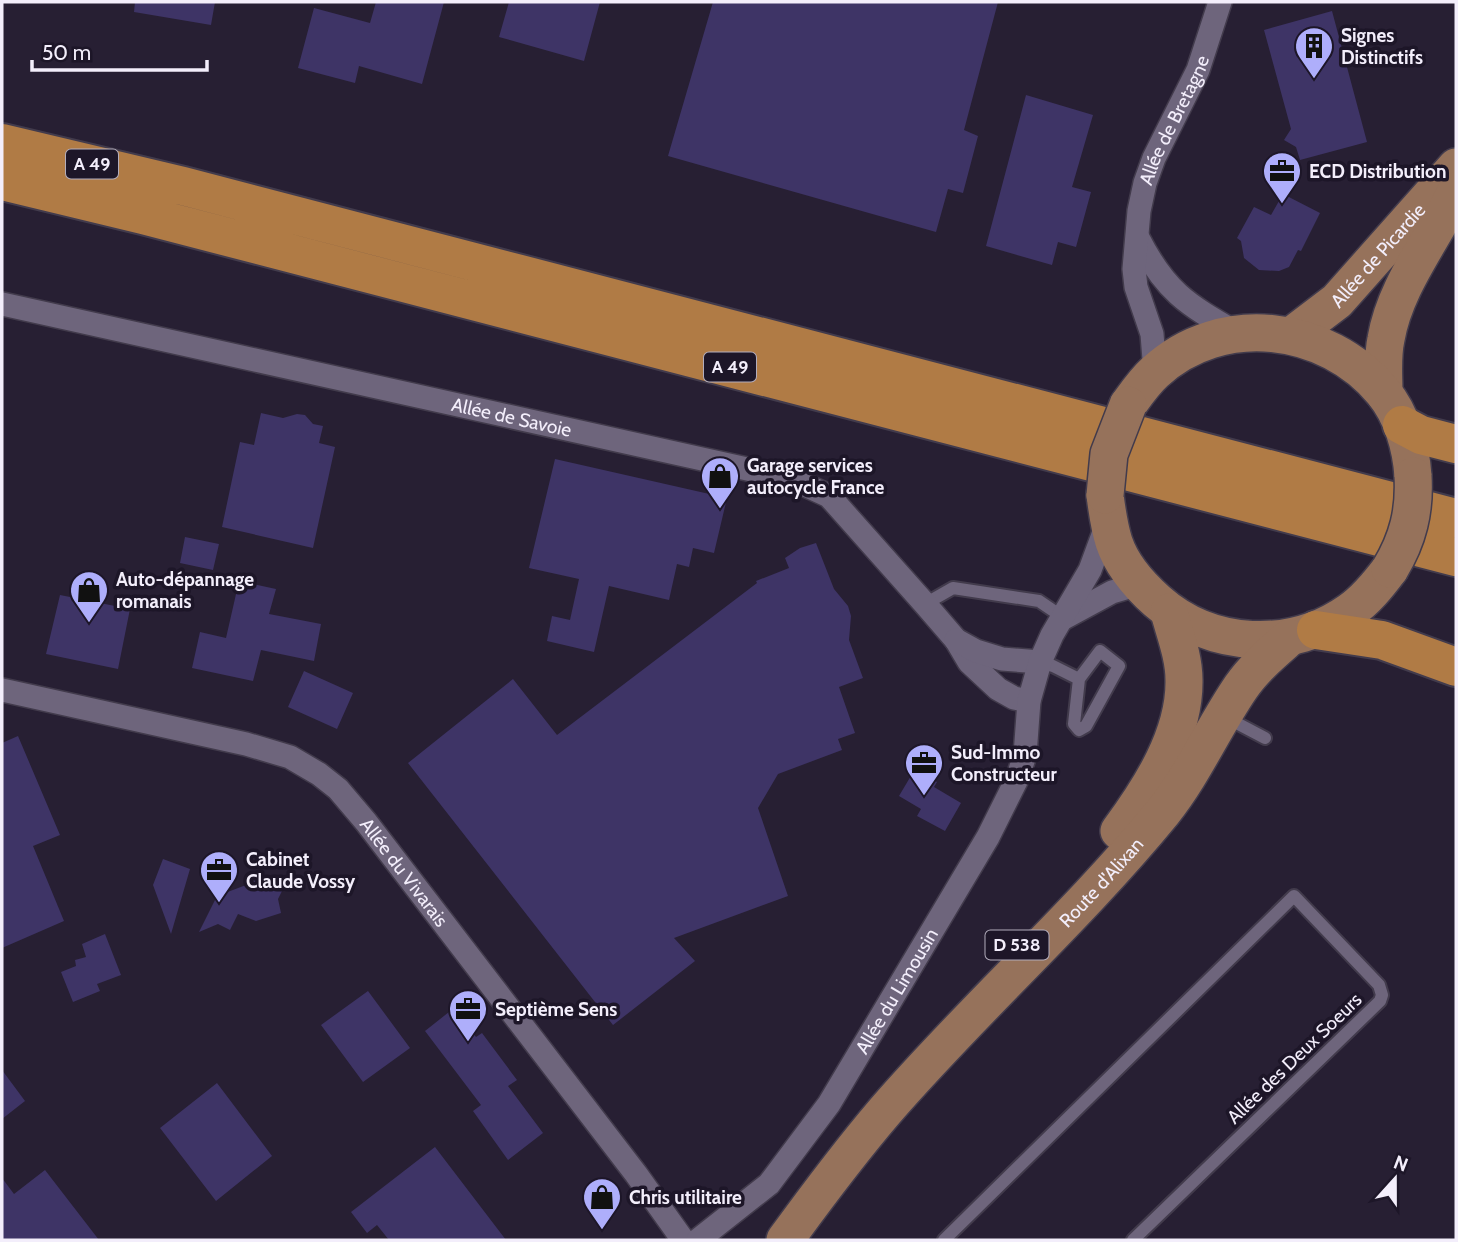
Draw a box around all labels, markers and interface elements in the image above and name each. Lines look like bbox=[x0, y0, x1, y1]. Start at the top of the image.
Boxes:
place label: Signes Distinctifs bbox=[1341, 24, 1423, 69]
building icon: Signes Distinctifs bbox=[1293, 25, 1335, 80]
scale bar bbox=[32, 28, 206, 72]
text: 50 m bbox=[42, 40, 91, 65]
street label: Allée de Bretagne bbox=[1134, 52, 1214, 188]
road number: A 49 bbox=[66, 149, 118, 178]
office icon: ECD Distribution bbox=[1261, 150, 1303, 205]
place label: ECD Distribution bbox=[1309, 160, 1446, 183]
street label: Allée de Picardie bbox=[1326, 199, 1430, 312]
road number: A 49 bbox=[704, 352, 756, 382]
street label: Allée de Savoie bbox=[449, 393, 574, 442]
place label: Garage services autocycle France bbox=[747, 454, 884, 499]
shop icon: Garage services autocycle France bbox=[699, 455, 741, 510]
place label: Auto-dépannage romanais bbox=[116, 568, 254, 613]
shop icon: Auto-dépannage romanais bbox=[68, 569, 110, 624]
place label: Sud-Immo Constructeur bbox=[951, 741, 1057, 786]
office icon: Sud-Immo Constructeur bbox=[903, 742, 945, 797]
street label: Allée du Vivarais bbox=[355, 814, 453, 931]
street label: Route d'Alixan bbox=[1054, 833, 1148, 932]
place label: Cabinet Claude Vossy bbox=[246, 848, 356, 893]
office icon: Cabinet Claude Vossy bbox=[198, 849, 240, 904]
street label: Allée du Limousin bbox=[850, 924, 943, 1058]
road number: D 538 bbox=[986, 930, 1048, 960]
office icon: Septième Sens bbox=[447, 988, 489, 1043]
street label: Allée des Deux Soeurs bbox=[1222, 988, 1367, 1129]
place label: Septième Sens bbox=[495, 998, 617, 1021]
north arrow bbox=[1360, 1144, 1430, 1214]
text: N bbox=[1391, 1150, 1411, 1177]
shop icon: Chris utilitaire bbox=[581, 1176, 623, 1231]
place label: Chris utilitaire bbox=[629, 1186, 742, 1209]

